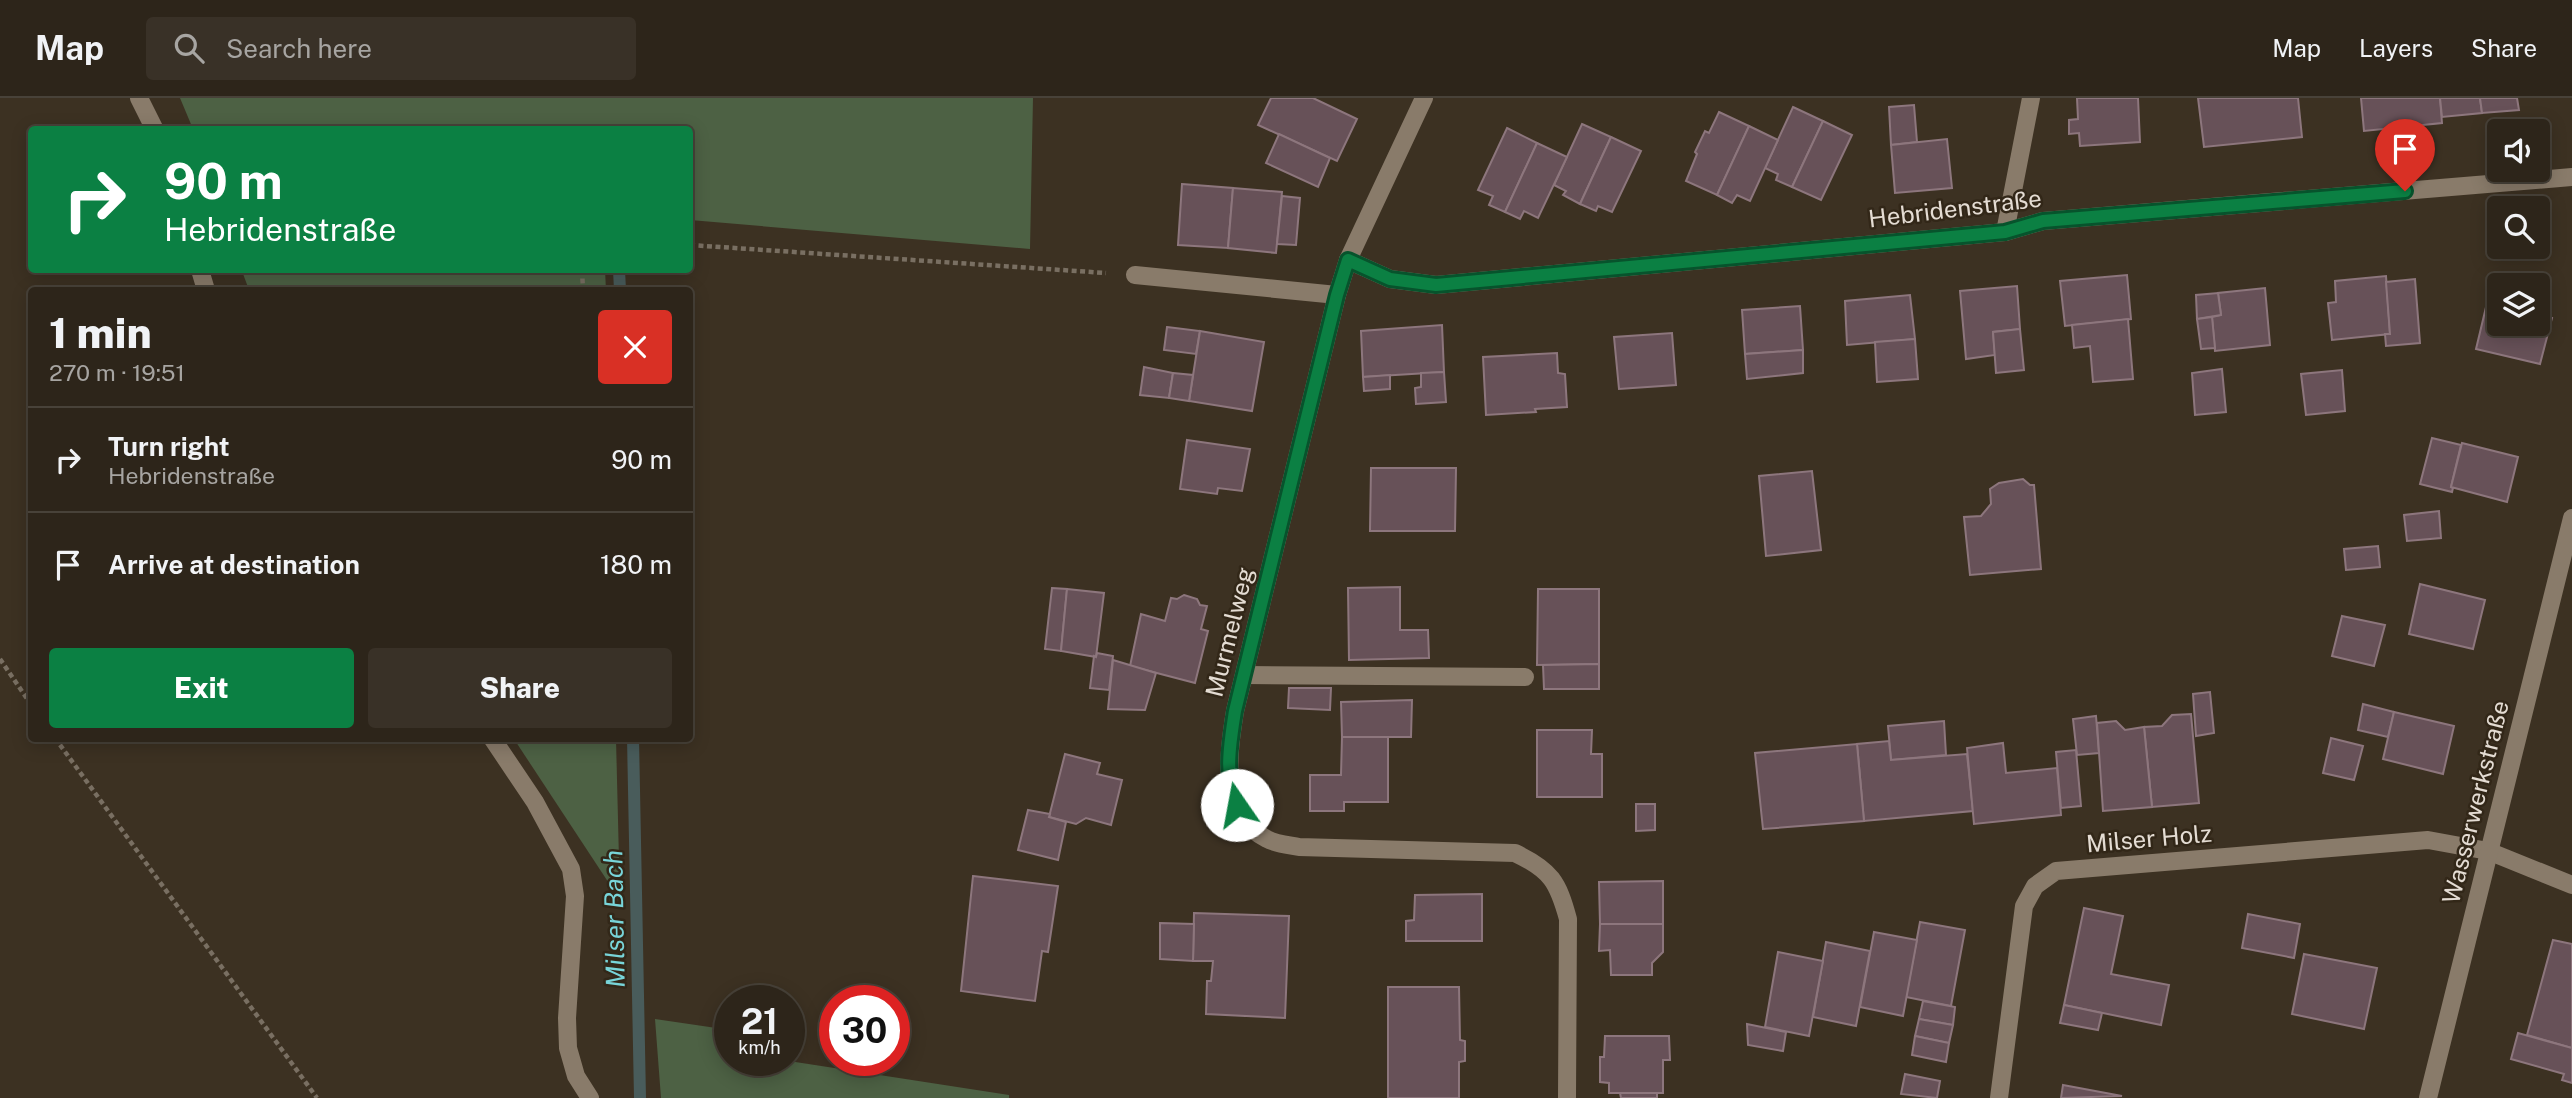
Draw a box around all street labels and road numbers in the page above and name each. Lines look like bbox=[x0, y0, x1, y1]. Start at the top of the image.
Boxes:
street label: Hebridenstraße bbox=[1867, 183, 2043, 233]
street label: Murmelweg bbox=[1199, 564, 1259, 700]
street label: Wasserwerkstraße bbox=[2436, 698, 2514, 906]
street label: Milser Holz bbox=[2085, 819, 2213, 857]

